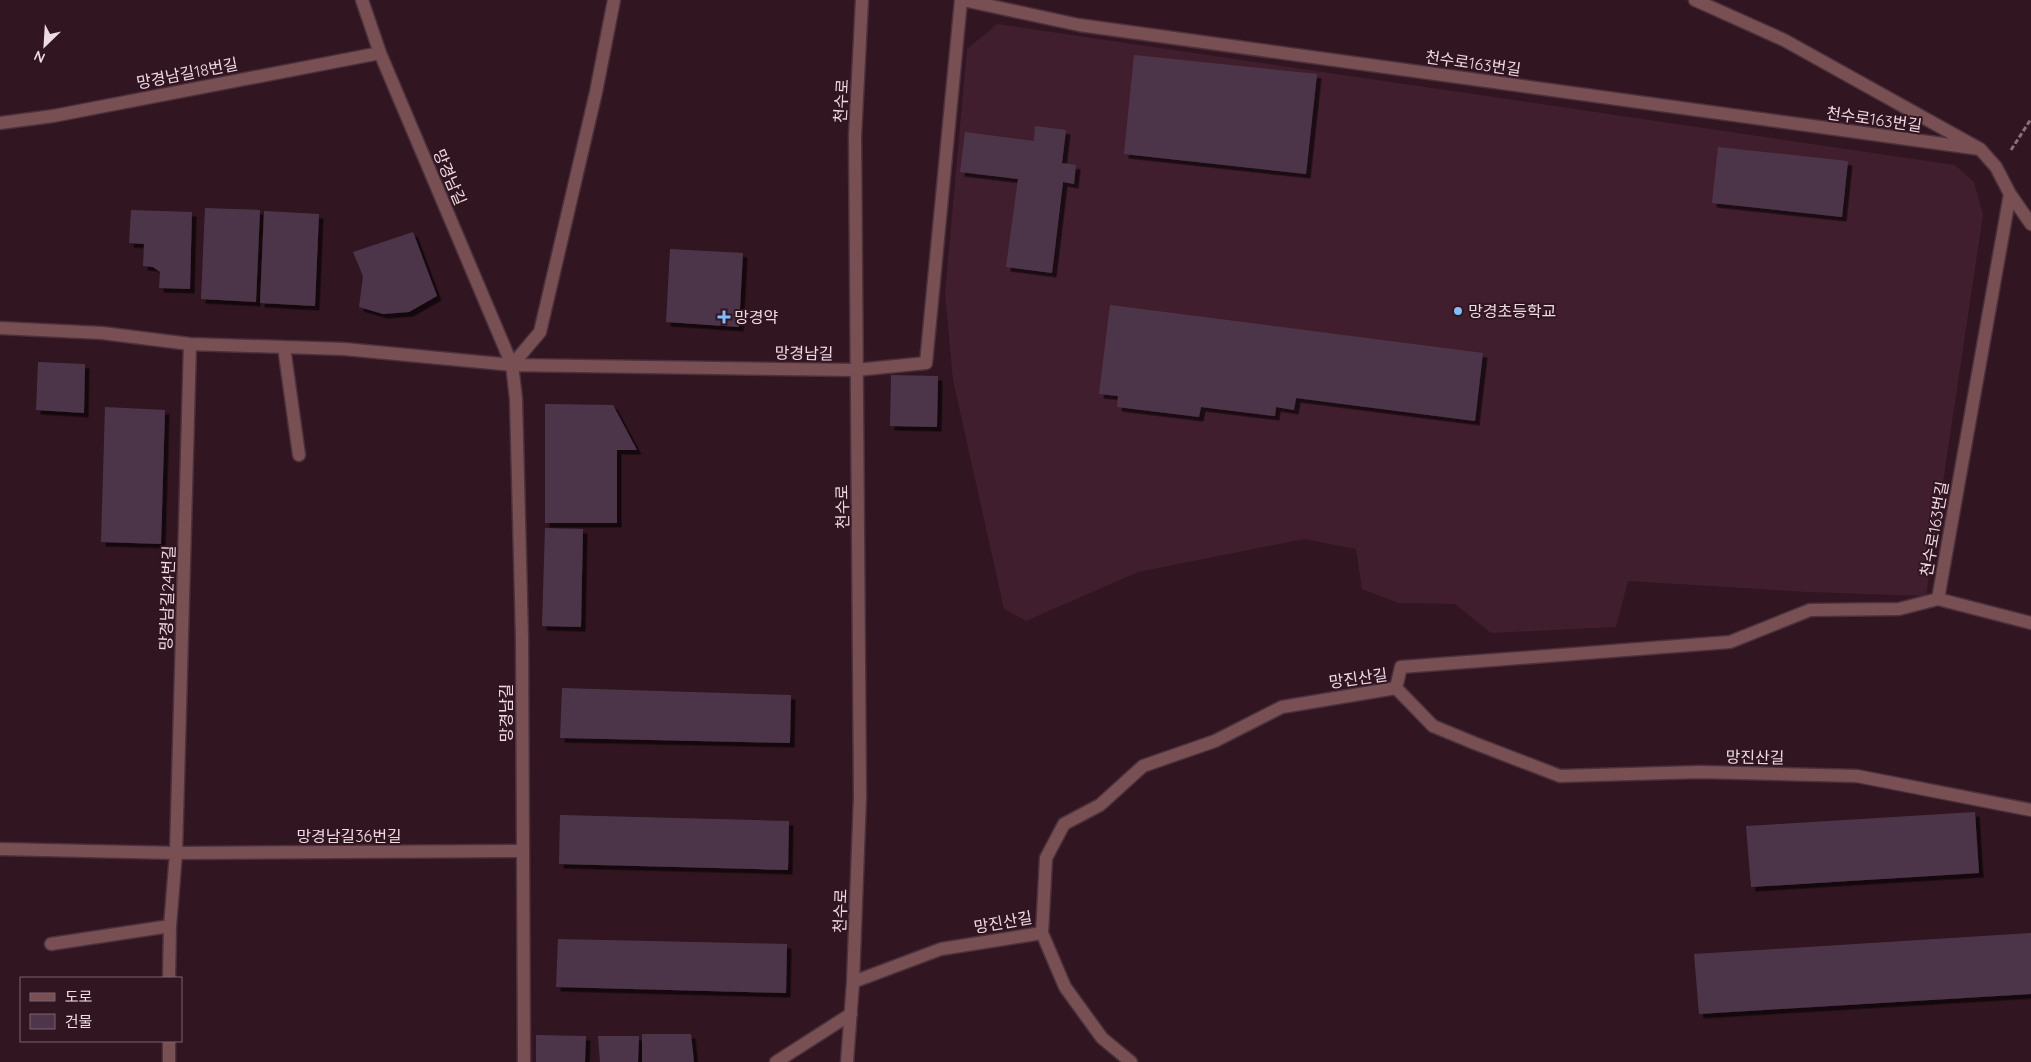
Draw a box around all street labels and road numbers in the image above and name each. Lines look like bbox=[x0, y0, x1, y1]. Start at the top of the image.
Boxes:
street label: 천수로163번길 bbox=[1424, 46, 1522, 80]
street label: 망경남길18번길 bbox=[135, 53, 239, 93]
street label: 천수로 bbox=[830, 78, 852, 124]
street label: 천수로163번길 bbox=[1825, 102, 1923, 136]
street label: 망경남길 bbox=[429, 146, 471, 208]
street label: 망경남길 bbox=[774, 342, 834, 364]
street label: 천수로163번길 bbox=[1916, 480, 1952, 578]
street label: 천수로 bbox=[832, 484, 852, 529]
street label: 망경남길24번길 bbox=[155, 545, 179, 651]
street label: 망진산길 bbox=[1327, 664, 1389, 692]
street label: 망경남길 bbox=[496, 684, 516, 742]
street label: 망진산길 bbox=[1725, 746, 1785, 768]
street label: 망경남길36번길 bbox=[296, 826, 402, 846]
street label: 천수로 bbox=[829, 888, 851, 933]
street label: 망진산길 bbox=[972, 907, 1034, 937]

